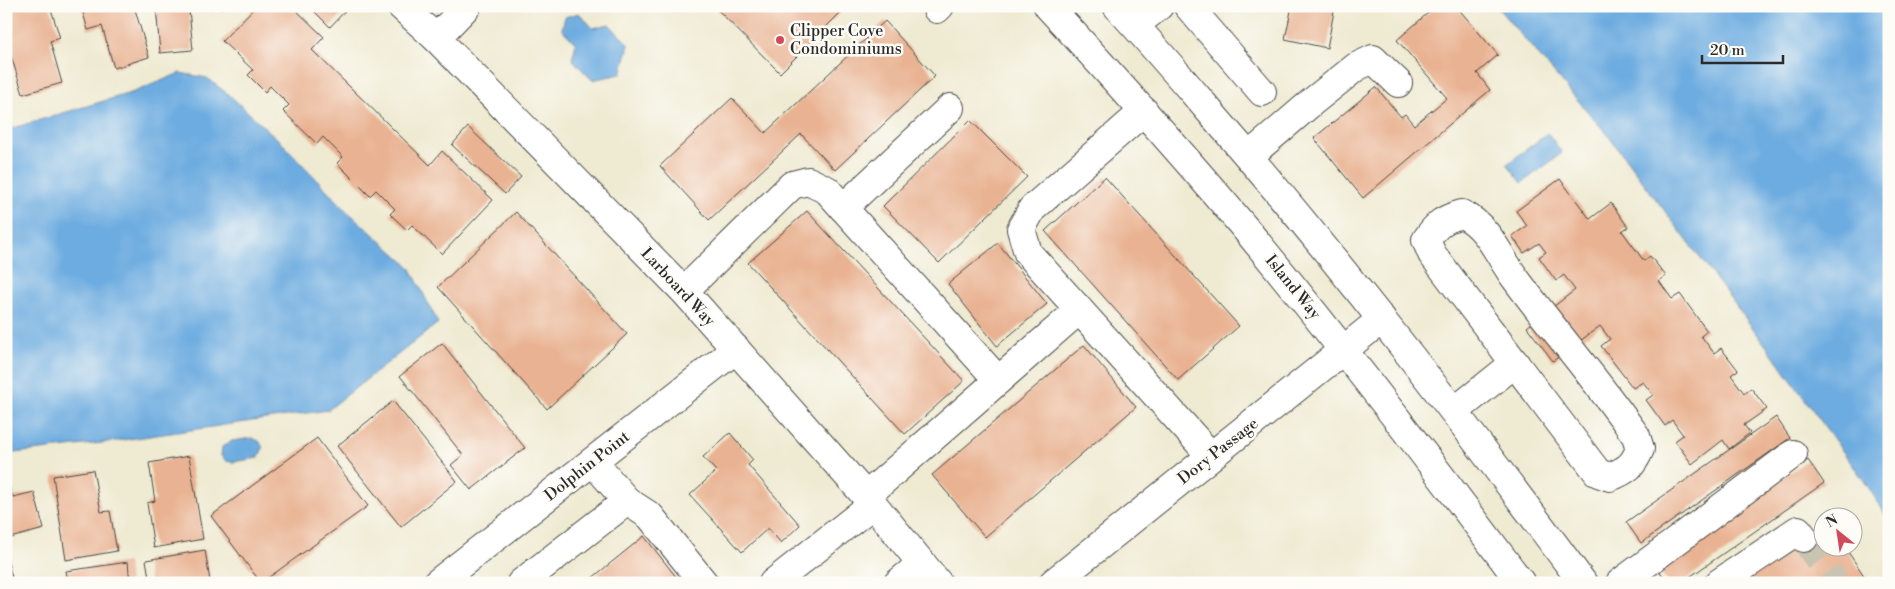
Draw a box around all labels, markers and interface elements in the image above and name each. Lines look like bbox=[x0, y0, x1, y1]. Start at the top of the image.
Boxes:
place label: Clipper Cove Condominiums bbox=[790, 21, 902, 59]
scale bar bbox=[1702, 32, 1784, 64]
marker: Clipper Cove Condominiums bbox=[774, 34, 786, 46]
text: 20 m bbox=[1710, 41, 1745, 60]
street label: Larboard Way bbox=[637, 244, 720, 331]
street label: Island Way bbox=[1261, 251, 1325, 323]
street label: Dory Passage bbox=[1174, 413, 1262, 489]
street label: Dolphin Point bbox=[541, 426, 634, 505]
north arrow bbox=[1812, 506, 1862, 556]
text: N bbox=[1823, 511, 1841, 532]

